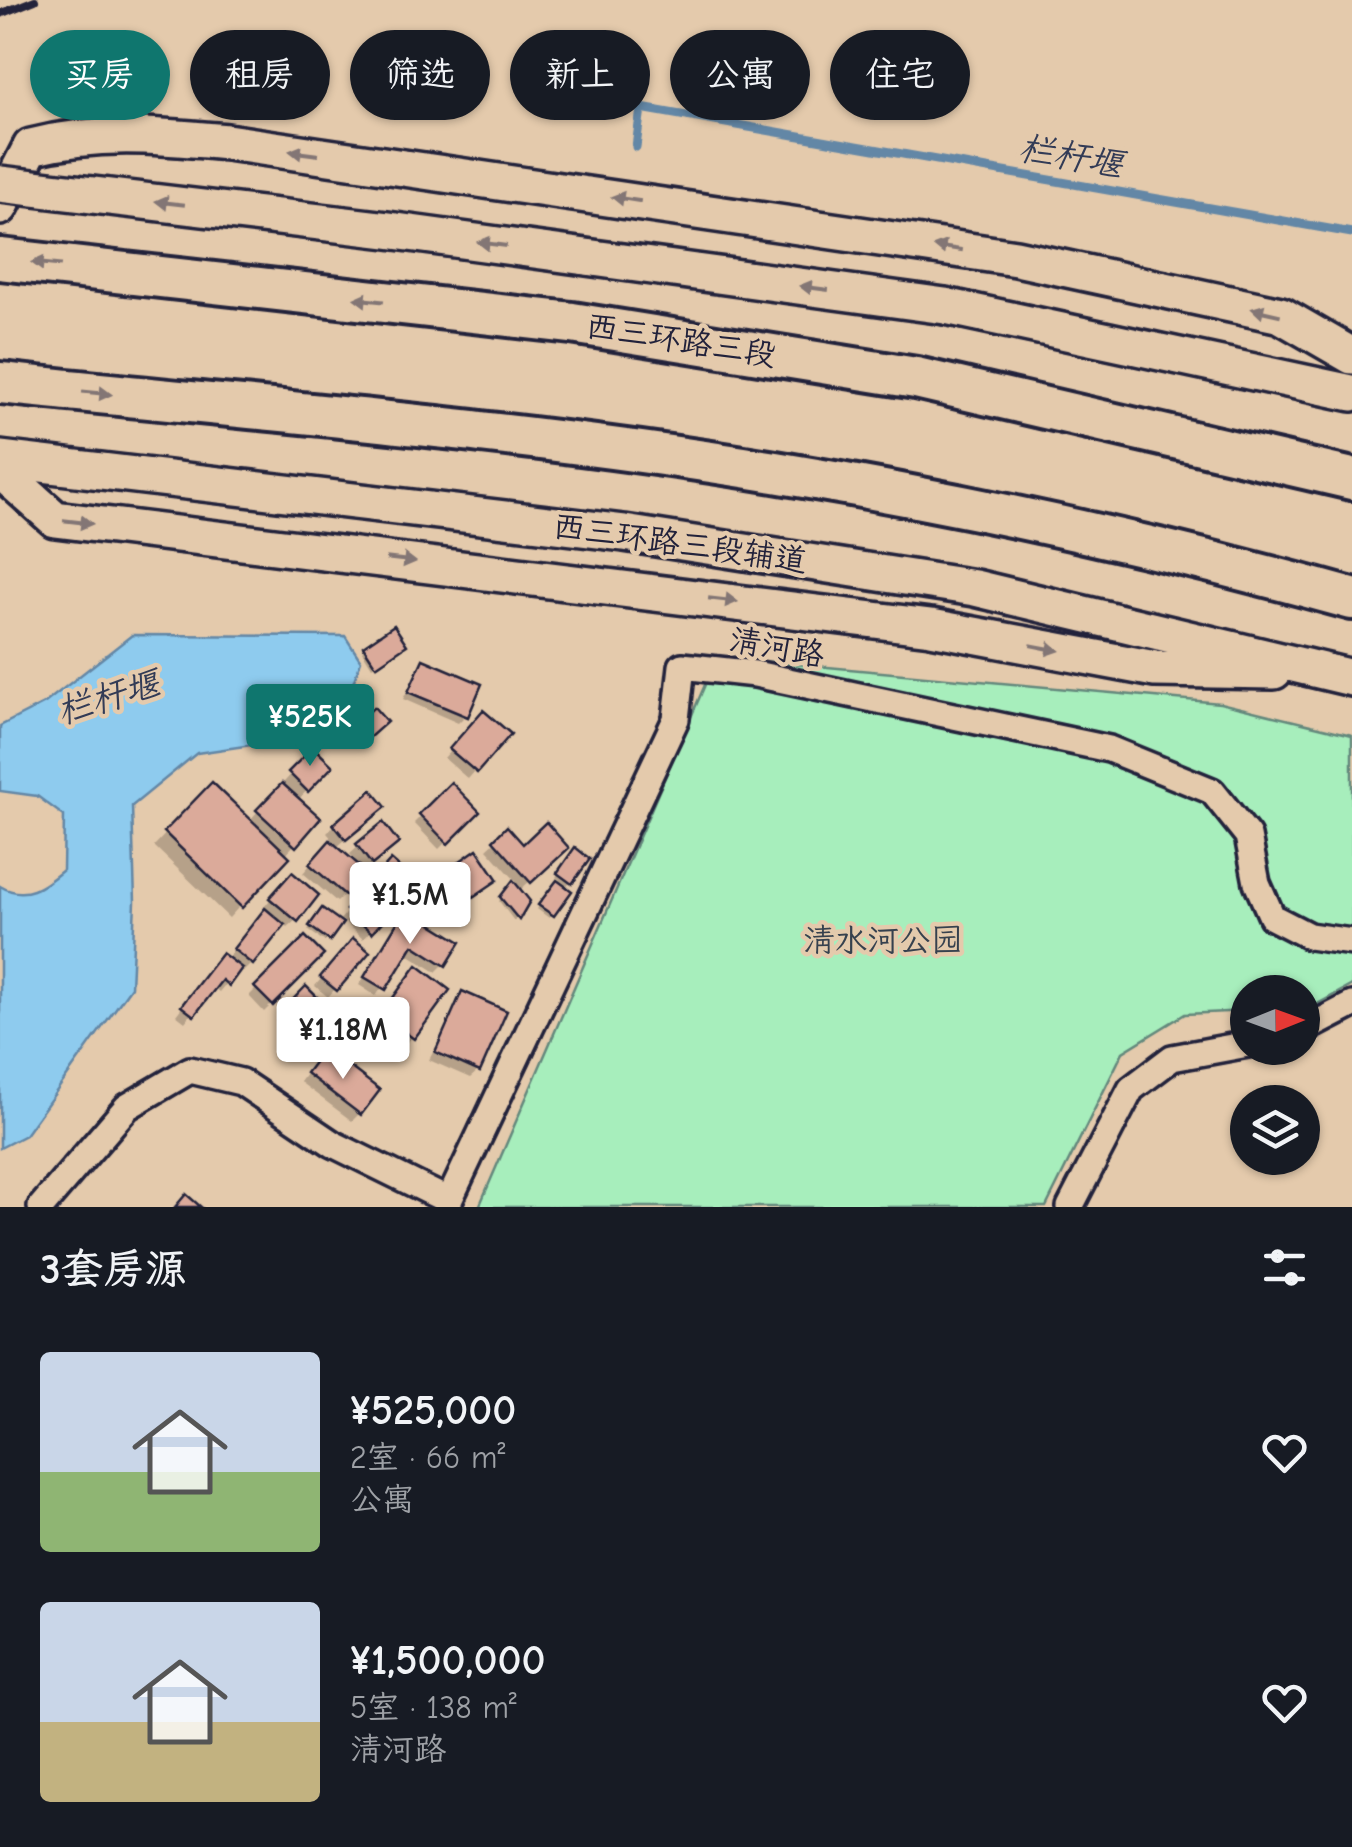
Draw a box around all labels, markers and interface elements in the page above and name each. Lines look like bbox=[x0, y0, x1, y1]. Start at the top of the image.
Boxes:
chip: 买房 bbox=[30, 30, 170, 120]
chip: 租房 bbox=[190, 30, 330, 120]
chip: 筛选 bbox=[350, 30, 490, 120]
chip: 新上 bbox=[510, 30, 650, 120]
chip: 公寓 bbox=[670, 30, 810, 120]
chip: 住宅 bbox=[830, 30, 970, 120]
water label: 栏杆堰 bbox=[1016, 127, 1130, 186]
one-way arrow bbox=[288, 145, 320, 161]
one-way arrow bbox=[610, 191, 642, 206]
one-way arrow bbox=[153, 195, 185, 211]
one-way arrow bbox=[476, 236, 507, 252]
one-way arrow bbox=[931, 239, 963, 255]
one-way arrow bbox=[30, 256, 62, 272]
one-way arrow bbox=[798, 280, 829, 296]
one-way arrow bbox=[353, 292, 385, 308]
one-way arrow bbox=[1250, 304, 1281, 319]
street label: 西三环路三段 bbox=[583, 307, 779, 374]
one-way arrow bbox=[82, 385, 113, 401]
street label: 西三环路三段辅道 bbox=[551, 507, 809, 580]
one-way arrow bbox=[63, 514, 94, 530]
one-way arrow bbox=[385, 552, 417, 568]
one-way arrow bbox=[708, 592, 740, 608]
street label: 清河路 bbox=[726, 621, 827, 674]
one-way arrow bbox=[1029, 641, 1061, 656]
water label: 栏杆堰 bbox=[52, 661, 168, 732]
pin: ¥525K bbox=[240, 684, 380, 769]
text: ¥525K bbox=[268, 698, 352, 735]
pin: ¥1.5M bbox=[340, 862, 480, 947]
text: ¥1.5M bbox=[372, 876, 448, 913]
park label: 清水河公园 bbox=[803, 922, 963, 959]
north arrow bbox=[1230, 975, 1320, 1065]
map controls bbox=[1230, 975, 1320, 1175]
pin: ¥1.18M bbox=[262, 997, 424, 1082]
text: ¥1.18M bbox=[299, 1011, 387, 1048]
button: layers bbox=[1230, 1085, 1320, 1175]
icon: filters bbox=[1257, 1240, 1312, 1295]
text: 3套房源 bbox=[40, 1245, 187, 1294]
text: ¥525,000 bbox=[350, 1386, 516, 1435]
icon: home bbox=[120, 1392, 240, 1512]
icon: heart bbox=[1257, 1425, 1312, 1480]
text: 2室 · 66 m² bbox=[350, 1439, 506, 1476]
text: 公寓 bbox=[350, 1481, 414, 1518]
text: ¥1,500,000 bbox=[350, 1636, 546, 1685]
icon: home bbox=[120, 1642, 240, 1762]
icon: heart bbox=[1257, 1675, 1312, 1730]
text: 5室 · 138 m² bbox=[350, 1689, 517, 1726]
text: 清河路 bbox=[350, 1731, 446, 1768]

